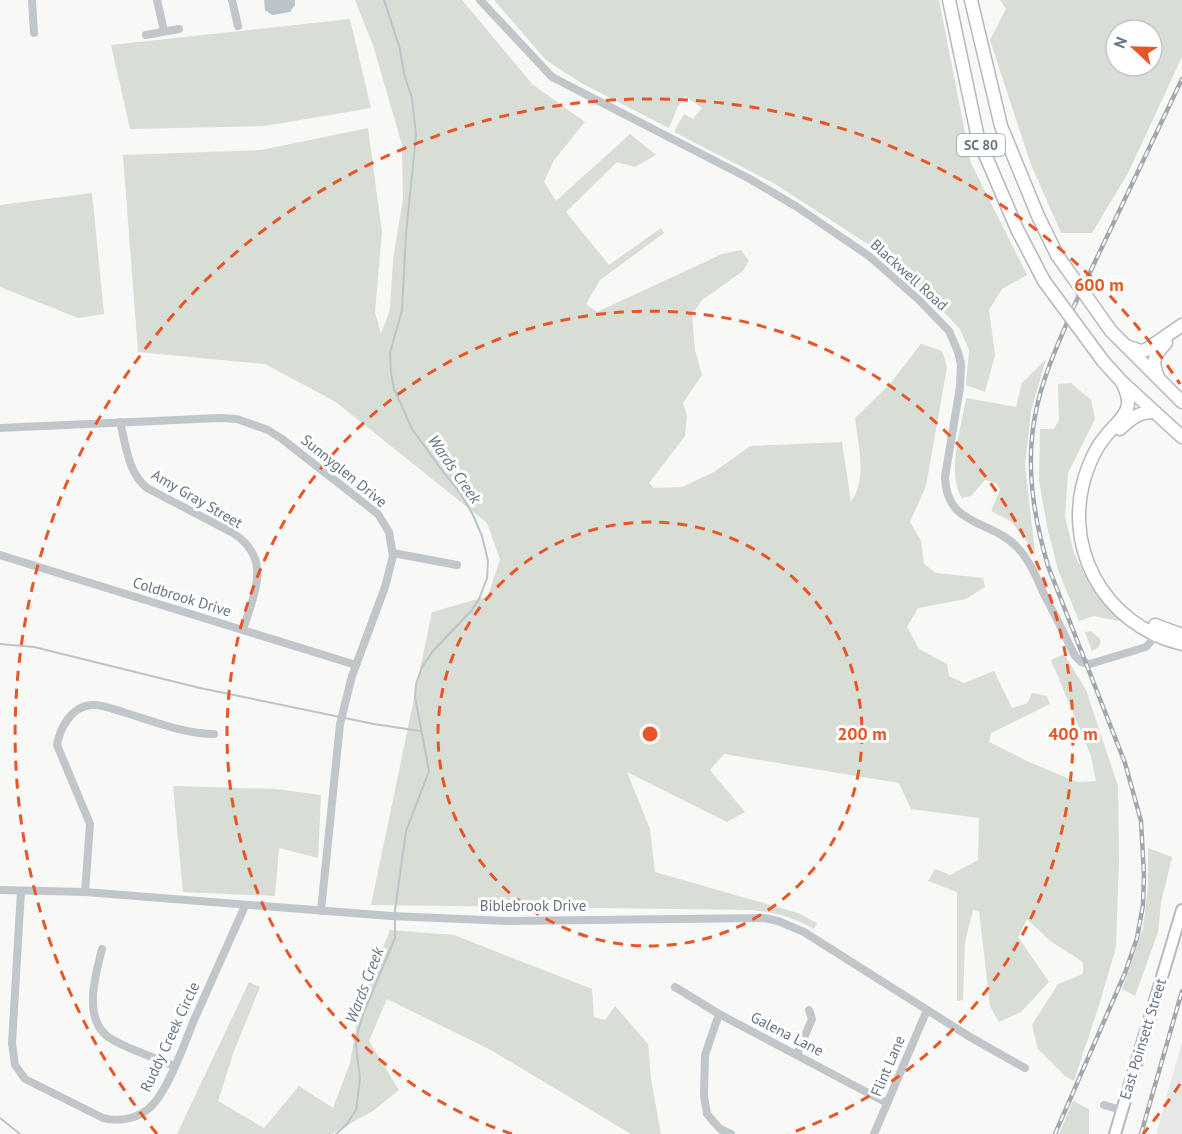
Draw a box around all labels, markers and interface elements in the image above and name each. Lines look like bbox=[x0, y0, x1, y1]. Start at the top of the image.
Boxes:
north arrow bbox=[1104, 18, 1164, 78]
text: N bbox=[1109, 34, 1131, 51]
road number: SC 80 bbox=[957, 134, 1005, 156]
street label: Blackwell Road bbox=[867, 235, 952, 314]
text: 600 m bbox=[1074, 273, 1124, 296]
street label: Sunnyglen Drive bbox=[297, 430, 391, 511]
water label: Wards Creek bbox=[424, 431, 486, 508]
street label: Amy Gray Street bbox=[148, 465, 246, 532]
street label: Coldbrook Drive bbox=[131, 573, 234, 621]
text: 200 m bbox=[837, 722, 887, 745]
text: 400 m bbox=[1048, 722, 1098, 745]
centre of rings bbox=[640, 724, 660, 744]
street label: Biblebrook Drive bbox=[480, 896, 586, 915]
water label: Wards Creek bbox=[340, 944, 388, 1026]
street label: East Poinsett Street bbox=[1115, 976, 1170, 1102]
street label: Ruddy Creek Circle bbox=[136, 979, 203, 1095]
street label: Galena Lane bbox=[748, 1007, 827, 1060]
street label: Flint Lane bbox=[866, 1033, 909, 1099]

